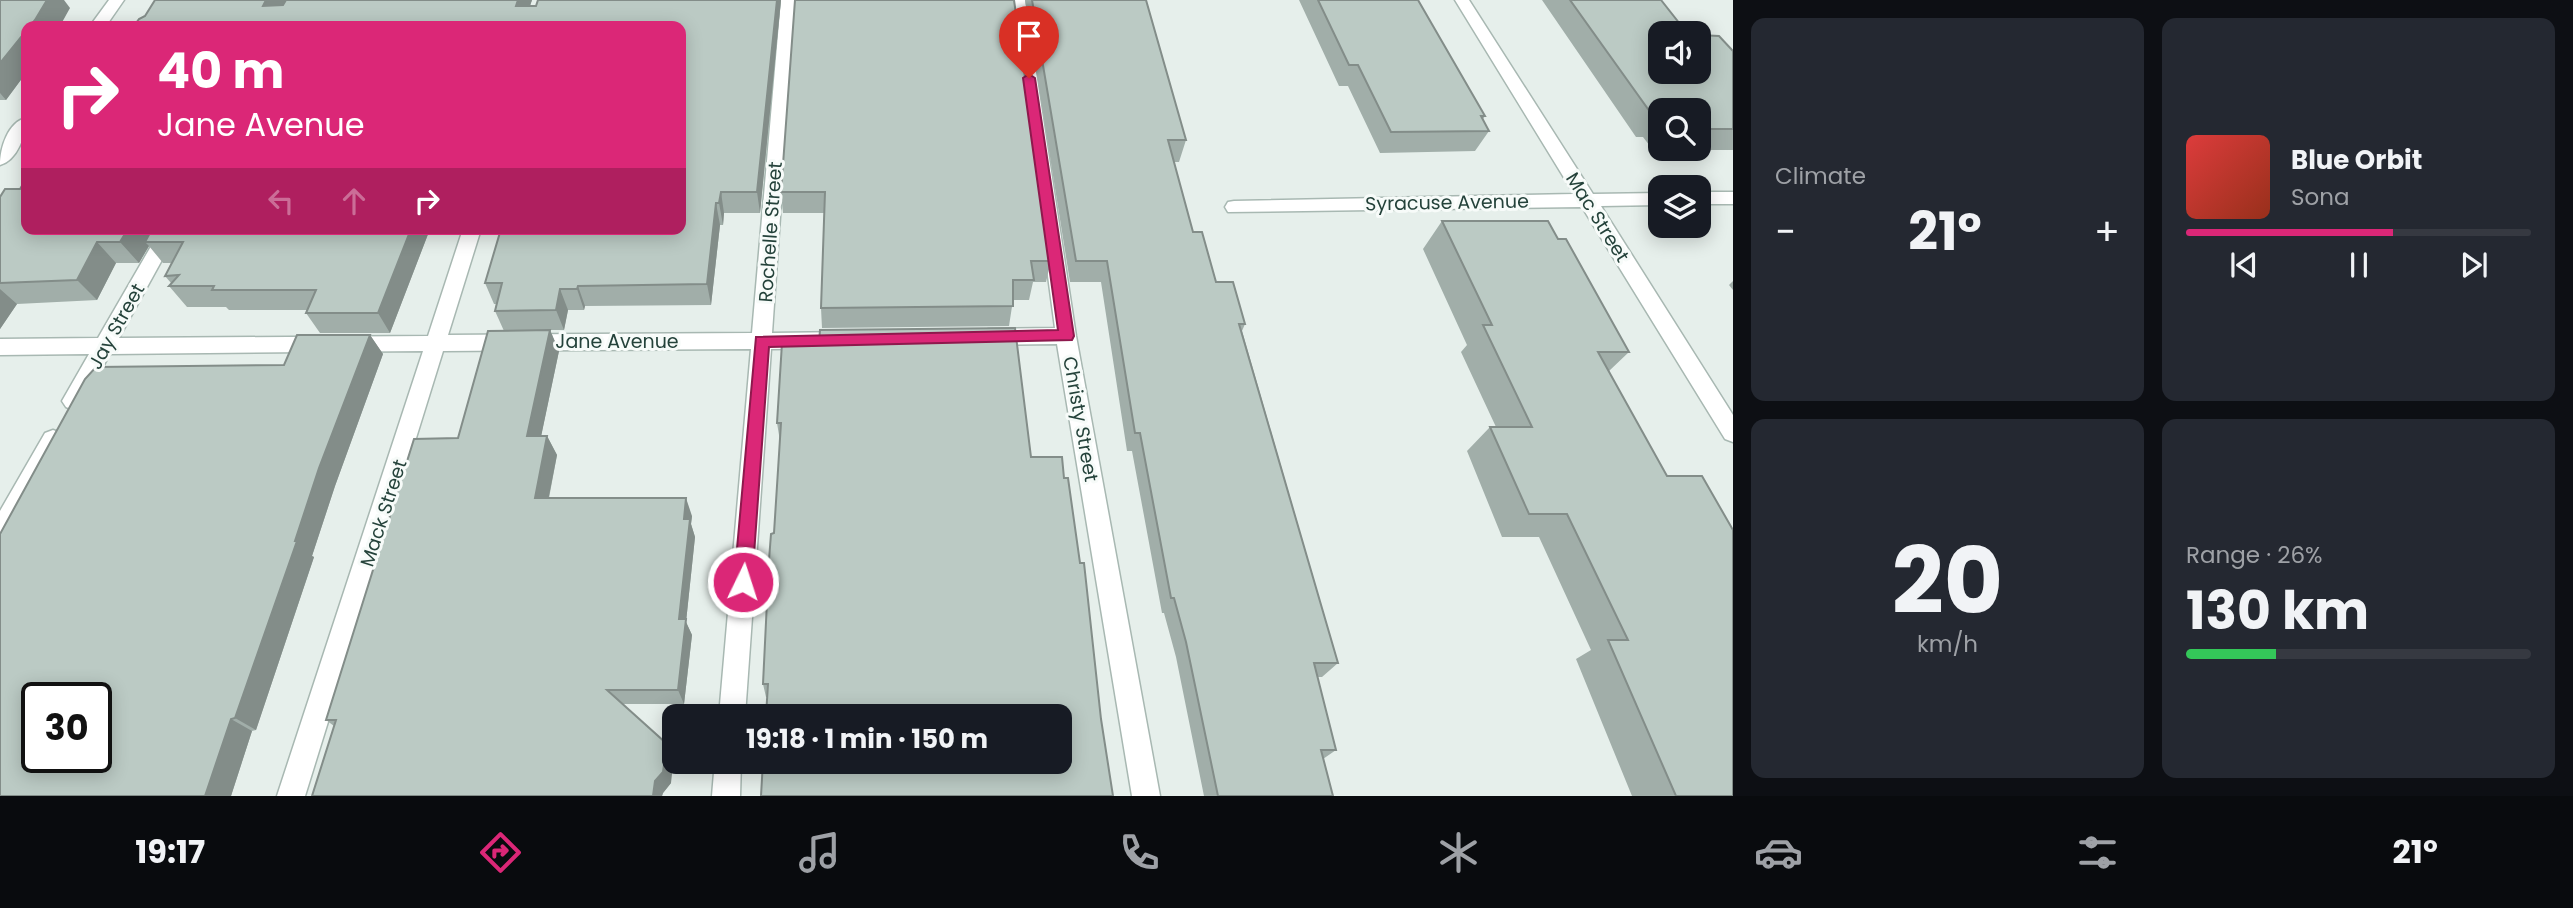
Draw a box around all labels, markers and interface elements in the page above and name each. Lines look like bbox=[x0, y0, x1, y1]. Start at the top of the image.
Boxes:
pin bbox=[999, 6, 1059, 78]
icon: arrive bbox=[1010, 17, 1048, 55]
map controls bbox=[1648, 21, 1711, 238]
button: sound bbox=[1648, 21, 1711, 84]
text: 40 m bbox=[157, 37, 284, 105]
icon: right bbox=[42, 49, 133, 140]
button: search bbox=[1648, 98, 1711, 161]
text: Jane Avenue bbox=[157, 102, 365, 147]
text: Blue Orbit bbox=[2291, 142, 2422, 178]
text: Climate bbox=[1775, 160, 1866, 192]
street label: Rochelle Street bbox=[752, 161, 789, 303]
street label: Mac Street bbox=[1559, 167, 1636, 267]
button: layers bbox=[1648, 175, 1711, 238]
text: Sona bbox=[2291, 181, 2350, 213]
icon: left bbox=[262, 182, 300, 220]
icon: ahead bbox=[335, 182, 373, 220]
icon: right bbox=[408, 182, 446, 220]
street label: Syracuse Avenue bbox=[1365, 188, 1529, 217]
text: 21° bbox=[1908, 195, 1982, 268]
text: − bbox=[1775, 205, 1796, 258]
text: + bbox=[2094, 205, 2120, 258]
icon: previous bbox=[2225, 246, 2263, 284]
icon: pause bbox=[2340, 246, 2378, 284]
icon: next bbox=[2455, 246, 2493, 284]
street label: Jay Street bbox=[82, 278, 151, 374]
street label: Jane Avenue bbox=[555, 328, 679, 355]
street label: Christy Street bbox=[1056, 354, 1105, 484]
street label: Mack Street bbox=[353, 456, 414, 570]
text: 20 bbox=[1892, 517, 2003, 645]
text: Range · 26% bbox=[2186, 539, 2323, 571]
position arrow bbox=[706, 545, 780, 619]
text: 130 km bbox=[2186, 574, 2369, 647]
text: km/h bbox=[1917, 628, 1978, 660]
speed limit sign: 30 bbox=[21, 682, 112, 773]
text: 19:18 · 1 min · 150 m bbox=[746, 721, 988, 757]
icon: directions bbox=[476, 828, 525, 877]
icon: music bbox=[795, 828, 844, 877]
icon: phone bbox=[1115, 828, 1164, 877]
icon: climate bbox=[1434, 828, 1483, 877]
icon: car bbox=[1754, 828, 1803, 877]
icon: filters bbox=[2073, 828, 2122, 877]
text: 19:17 bbox=[135, 829, 205, 874]
text: 21° bbox=[2393, 829, 2438, 874]

